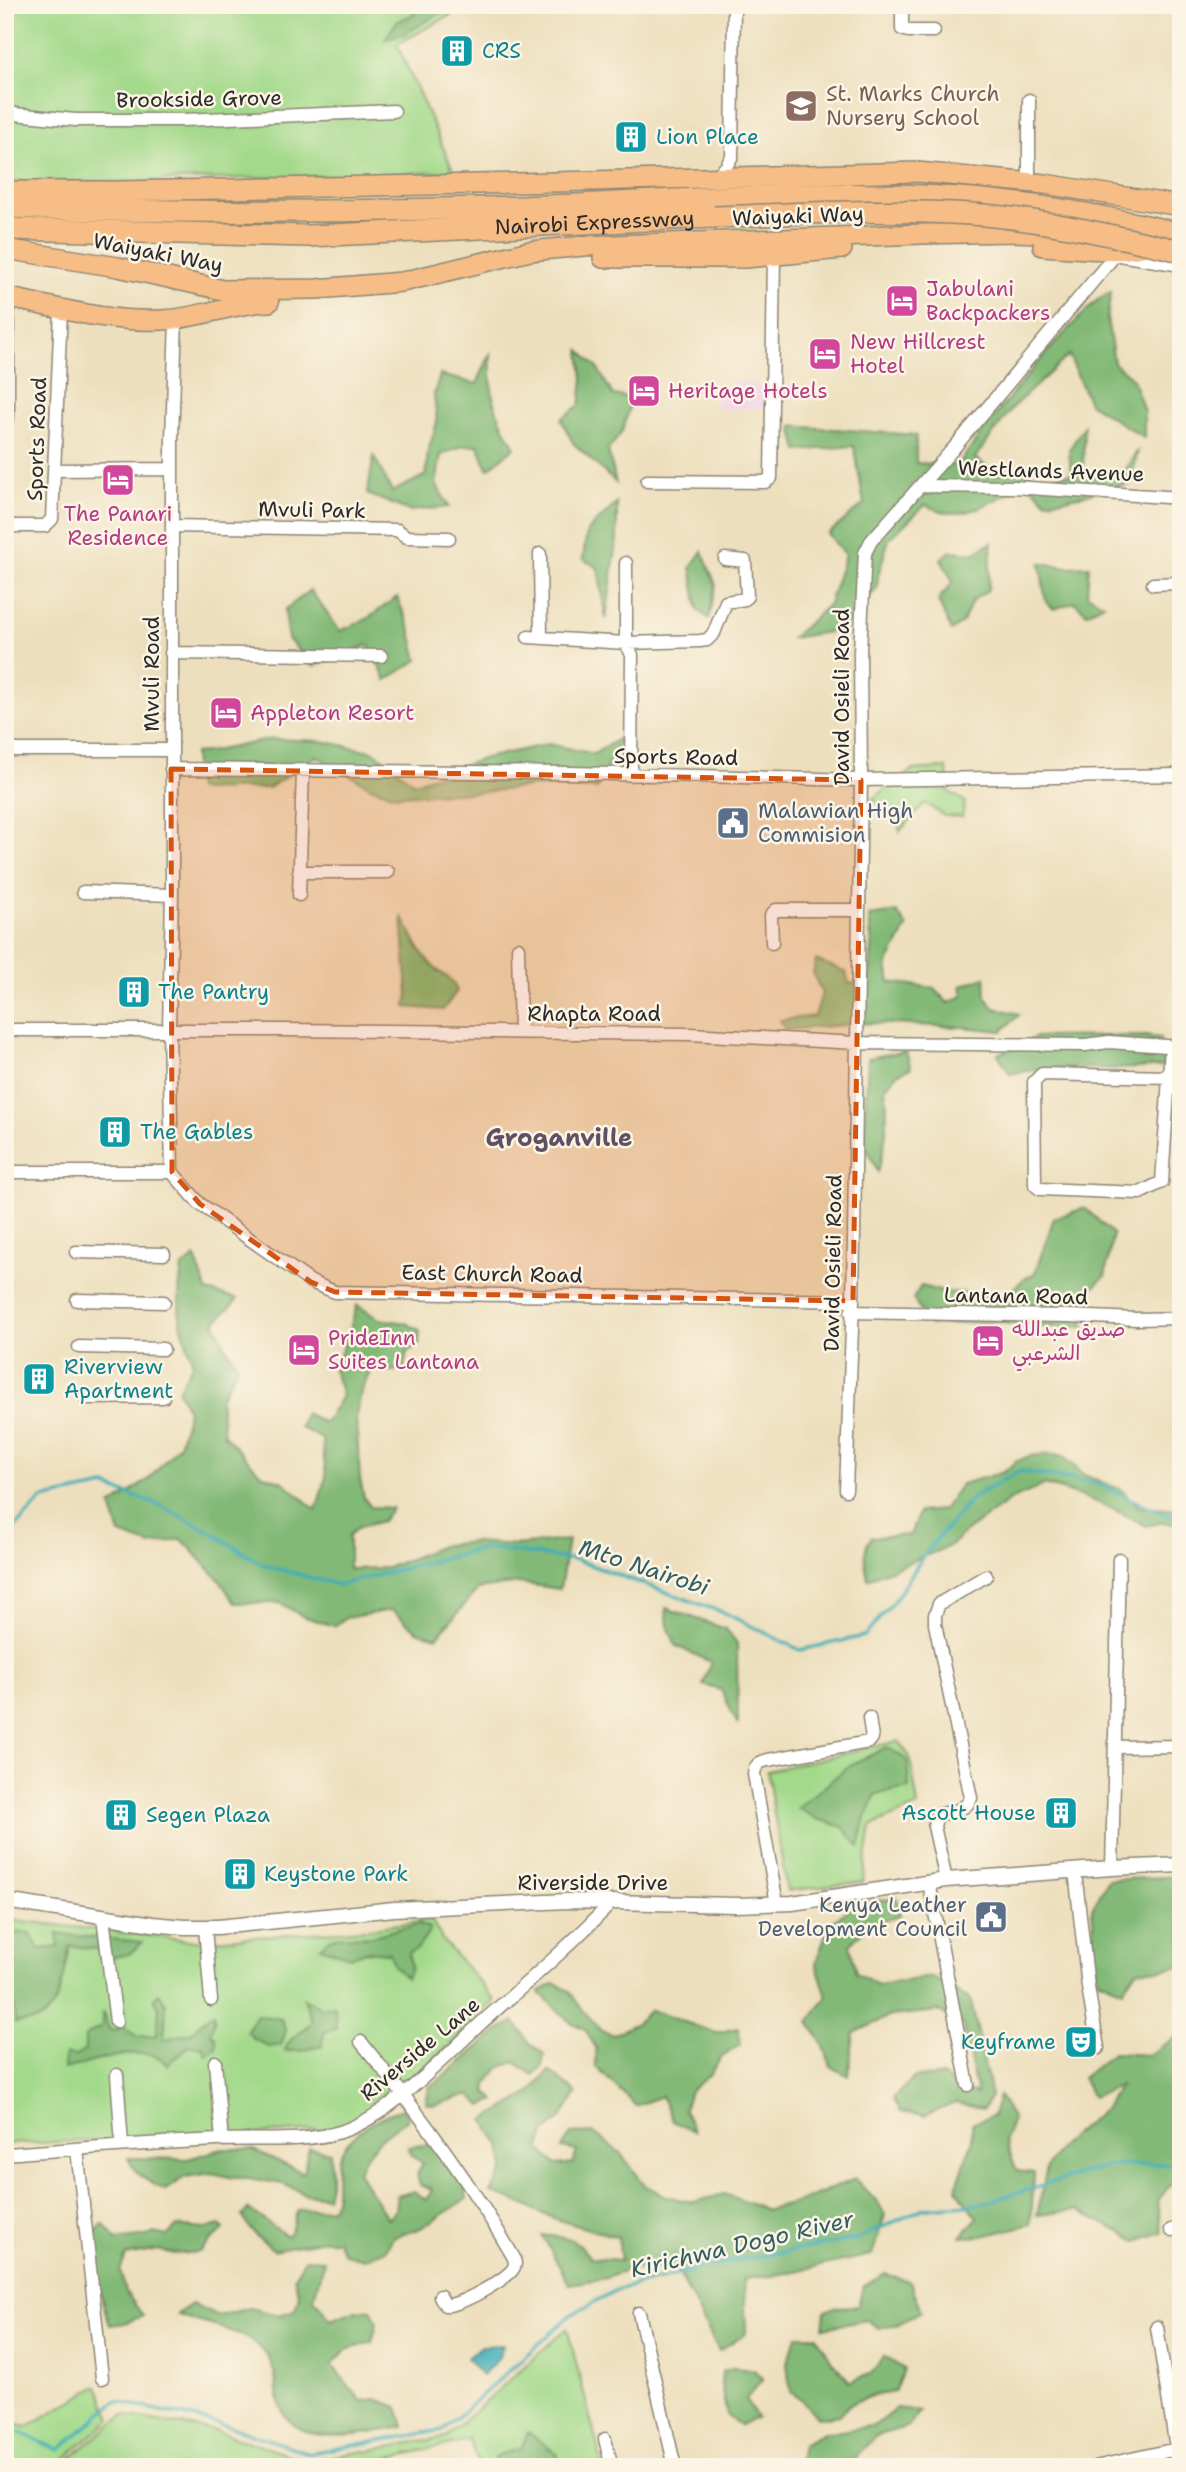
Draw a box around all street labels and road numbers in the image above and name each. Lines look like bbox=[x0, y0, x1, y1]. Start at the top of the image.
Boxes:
street label: Brookside Grove bbox=[116, 84, 282, 114]
street label: Waiyaki Way bbox=[732, 200, 864, 232]
street label: Nairobi Expressway bbox=[494, 204, 695, 241]
street label: Waiyaki Way bbox=[91, 227, 225, 279]
street label: Sports Road bbox=[21, 376, 53, 502]
street label: Westlands Avenue bbox=[957, 454, 1145, 488]
street label: Mvuli Park bbox=[258, 495, 366, 525]
street label: David Osieli Road bbox=[828, 608, 856, 786]
street label: Mvuli Road bbox=[138, 616, 166, 732]
street label: Sports Road bbox=[614, 742, 738, 772]
street label: Rhapta Road bbox=[527, 1000, 661, 1028]
street label: David Osieli Road bbox=[817, 1174, 849, 1352]
street label: East Church Road bbox=[401, 1258, 583, 1290]
street label: Lantana Road bbox=[944, 1281, 1088, 1311]
street label: Riverside Drive bbox=[518, 1869, 668, 1897]
street label: Riverside Lane bbox=[354, 1991, 486, 2107]

